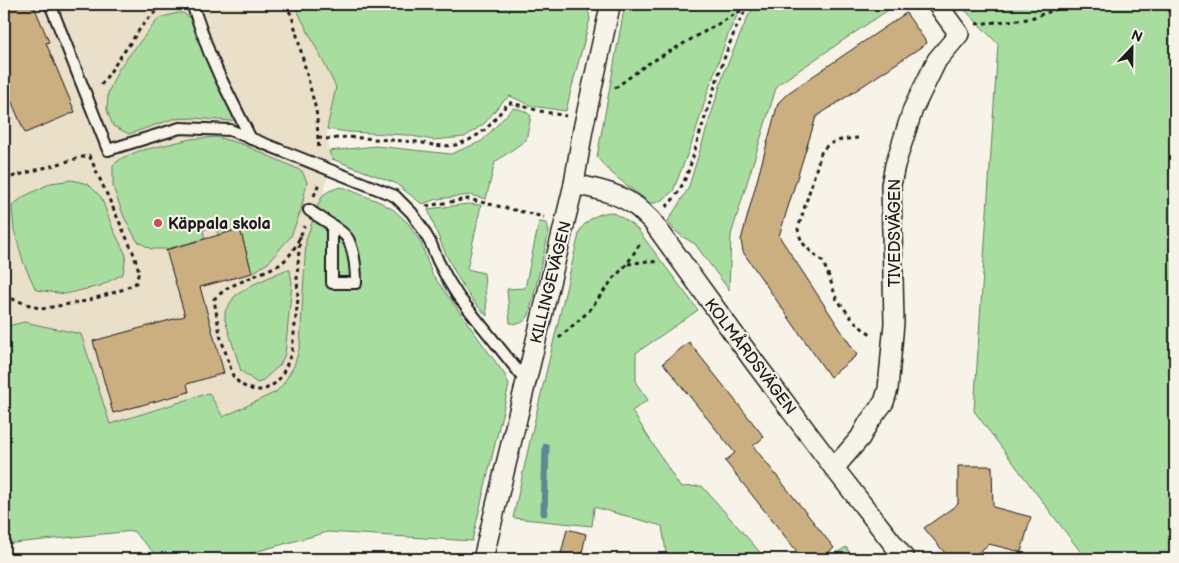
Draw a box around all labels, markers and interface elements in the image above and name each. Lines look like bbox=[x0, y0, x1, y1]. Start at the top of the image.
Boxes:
north arrow bbox=[1106, 22, 1156, 72]
text: N bbox=[1129, 27, 1145, 46]
street label: TIVEDSVÄGEN bbox=[884, 179, 905, 287]
place label: Käppala skola bbox=[168, 215, 271, 234]
marker: Käppala skola bbox=[152, 217, 164, 229]
street label: KILLINGEVÄGEN bbox=[525, 219, 576, 346]
street label: KOLMÅRDSVÄGEN bbox=[700, 294, 801, 419]

